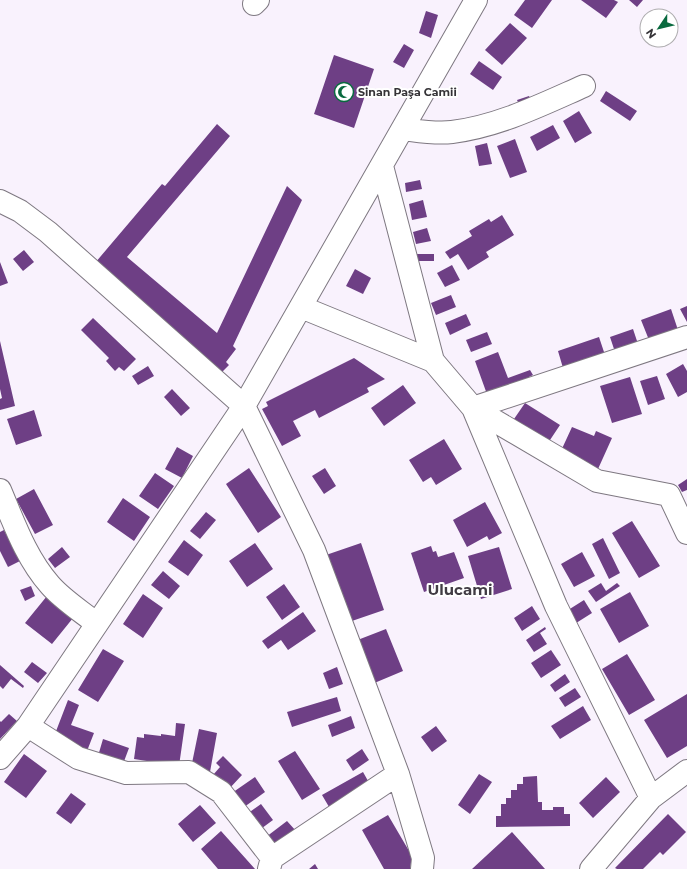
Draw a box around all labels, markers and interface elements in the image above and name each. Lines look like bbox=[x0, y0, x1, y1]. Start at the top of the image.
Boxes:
north arrow bbox=[639, 8, 679, 48]
text: N bbox=[643, 26, 659, 41]
mosque icon: Sinan Paşa Camii bbox=[333, 81, 355, 103]
place label: Sinan Paşa Camii bbox=[358, 85, 457, 99]
district label: Ulucami bbox=[427, 580, 493, 599]

